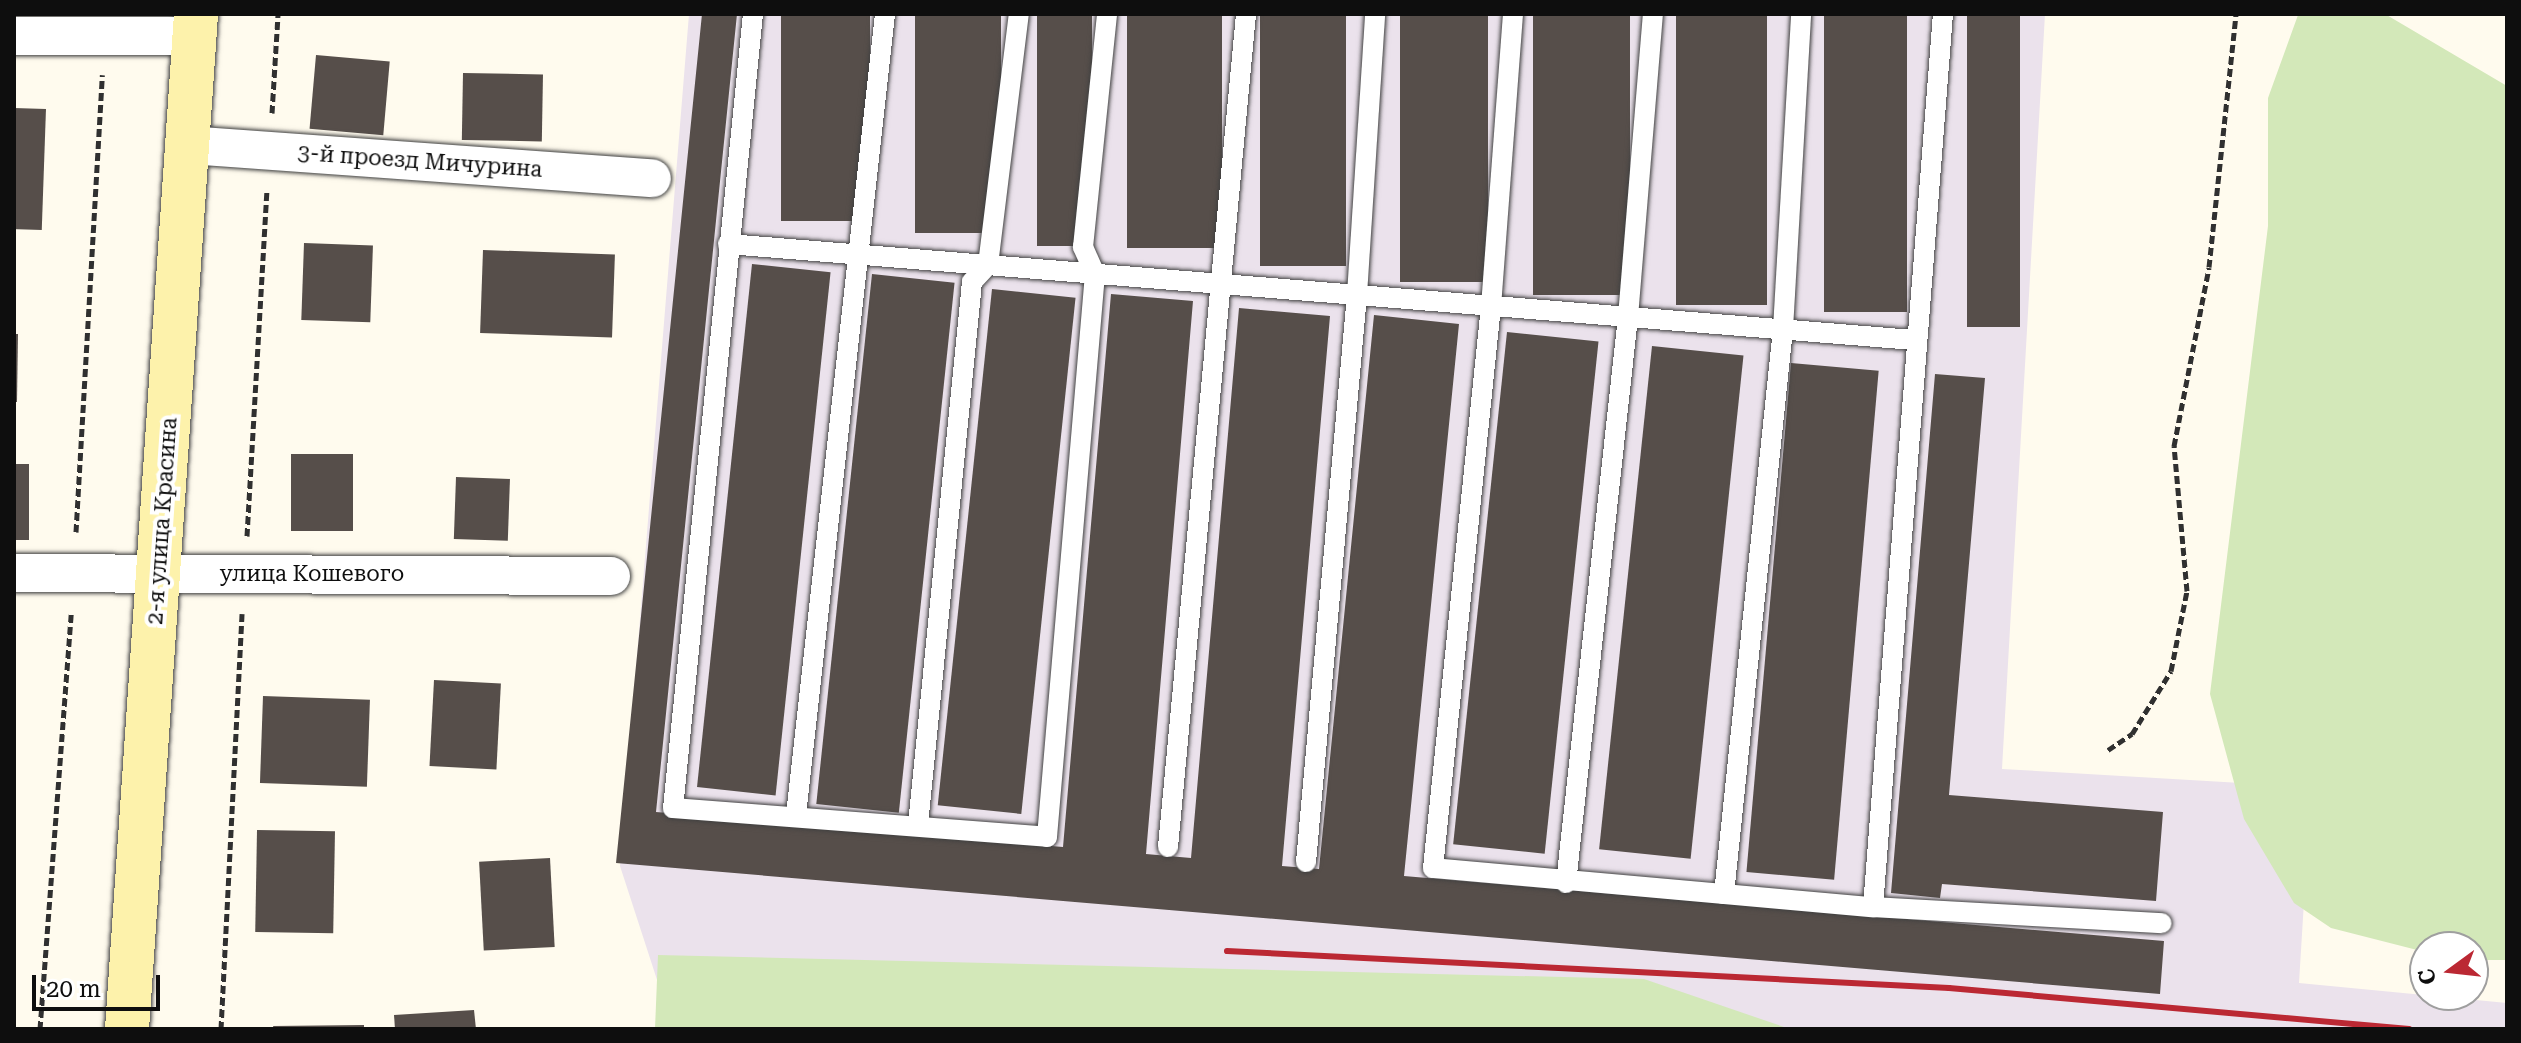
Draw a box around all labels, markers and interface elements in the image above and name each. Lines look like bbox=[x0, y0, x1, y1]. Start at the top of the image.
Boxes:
street label: 3-й проезд Мичурина bbox=[297, 139, 543, 183]
street label: 2-я улица Красина bbox=[142, 416, 182, 626]
street label: улица Кошевого bbox=[220, 561, 404, 587]
north arrow bbox=[2409, 931, 2489, 1011]
scale bar bbox=[36, 959, 164, 1009]
text: С bbox=[2413, 966, 2441, 987]
text: 20 m bbox=[46, 975, 101, 1003]

